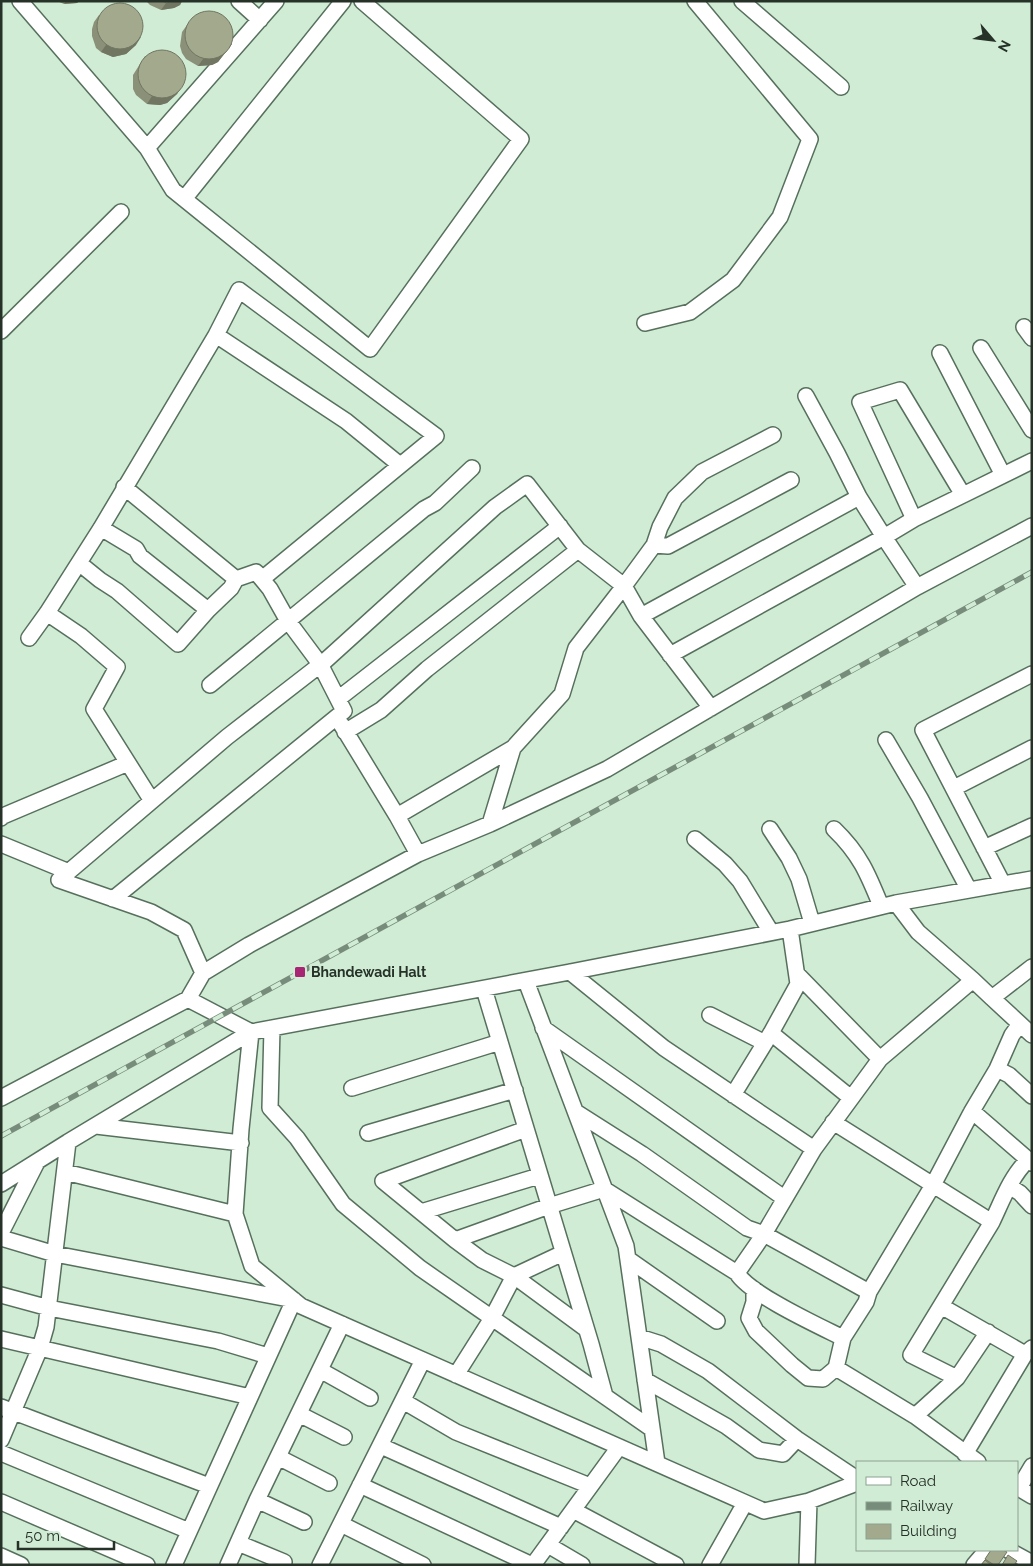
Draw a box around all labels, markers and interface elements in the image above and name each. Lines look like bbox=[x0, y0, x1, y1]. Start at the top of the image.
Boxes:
north arrow bbox=[968, 15, 1018, 65]
text: N bbox=[995, 38, 1014, 55]
place label: Bhandewadi Halt bbox=[311, 964, 427, 980]
marker: Bhandewadi Halt bbox=[293, 965, 307, 979]
legend bbox=[856, 1461, 1018, 1551]
text: Road bbox=[900, 1472, 936, 1490]
text: Railway bbox=[900, 1497, 953, 1515]
scale bar bbox=[18, 1518, 114, 1550]
text: Building bbox=[900, 1522, 957, 1540]
text: 50 m bbox=[25, 1527, 60, 1545]

